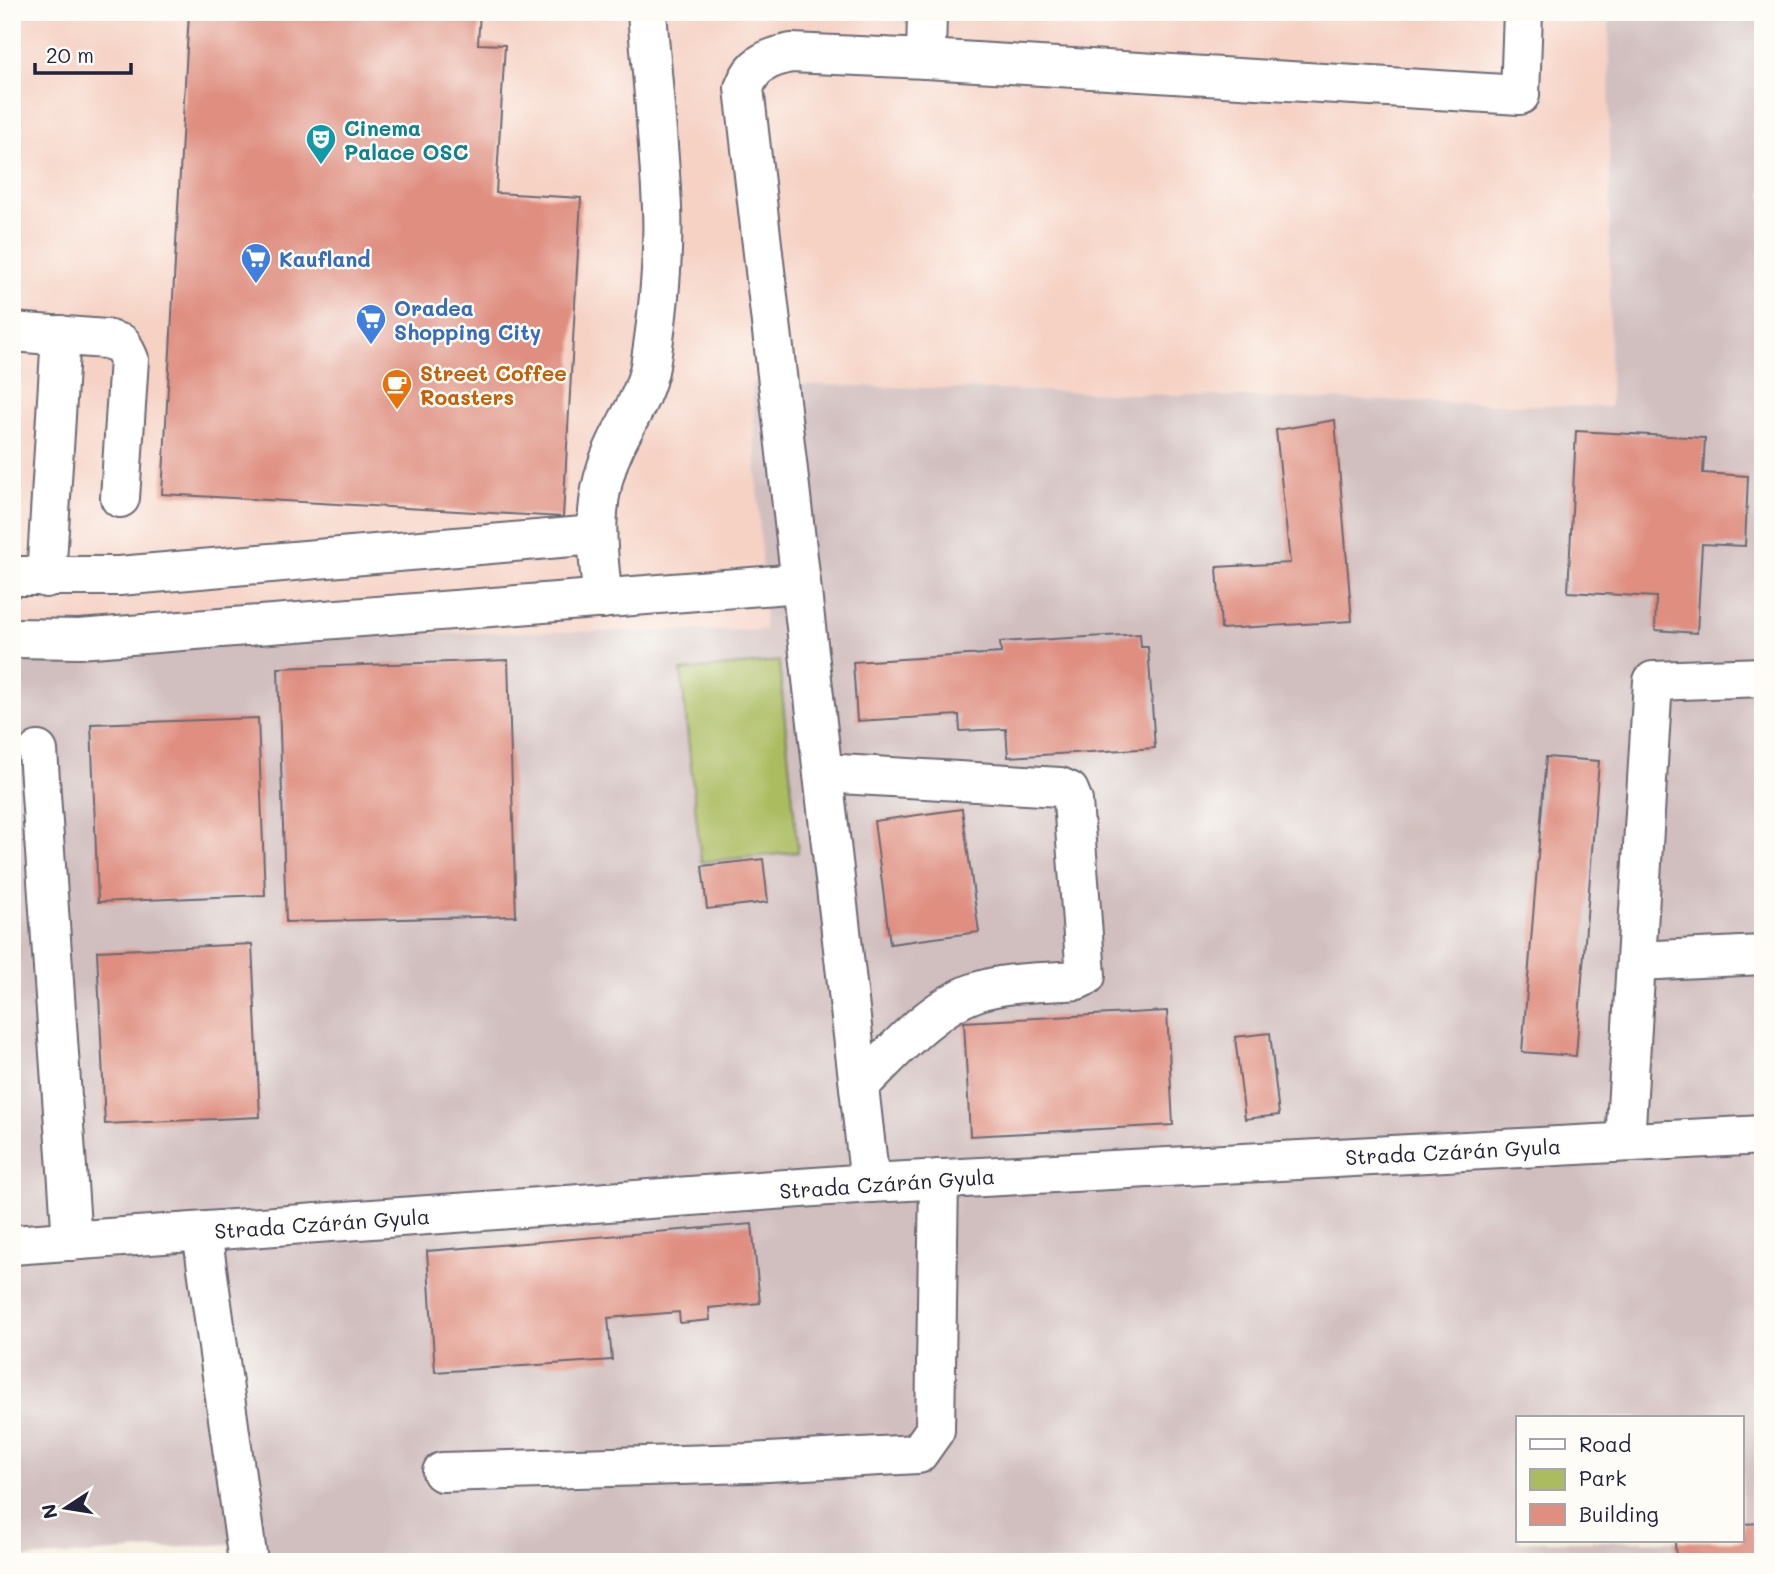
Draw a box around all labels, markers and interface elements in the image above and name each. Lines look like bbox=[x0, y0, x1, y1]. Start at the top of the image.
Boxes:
scale bar bbox=[35, 32, 131, 76]
text: 20 m bbox=[46, 41, 94, 68]
place label: Cinema Palace OSC bbox=[344, 114, 468, 165]
theatre icon: Cinema Palace OSC bbox=[304, 122, 338, 166]
supermarket icon: Kaufland bbox=[239, 241, 273, 285]
place label: Kaufland bbox=[279, 245, 371, 272]
place label: Oradea Shopping City bbox=[394, 294, 541, 346]
supermarket icon: Oradea Shopping City bbox=[354, 302, 388, 346]
place label: Street Coffee Roasters bbox=[420, 359, 567, 410]
cafe icon: Street Coffee Roasters bbox=[380, 367, 414, 411]
street label: Strada Czárán Gyula bbox=[1344, 1132, 1562, 1170]
street label: Strada Czárán Gyula bbox=[778, 1162, 996, 1204]
street label: Strada Czárán Gyula bbox=[213, 1202, 431, 1244]
legend bbox=[1516, 1416, 1744, 1542]
text: Road bbox=[1579, 1430, 1631, 1457]
text: Park bbox=[1579, 1464, 1627, 1491]
north arrow bbox=[32, 1472, 102, 1542]
text: Building bbox=[1579, 1500, 1659, 1527]
text: N bbox=[35, 1502, 63, 1521]

